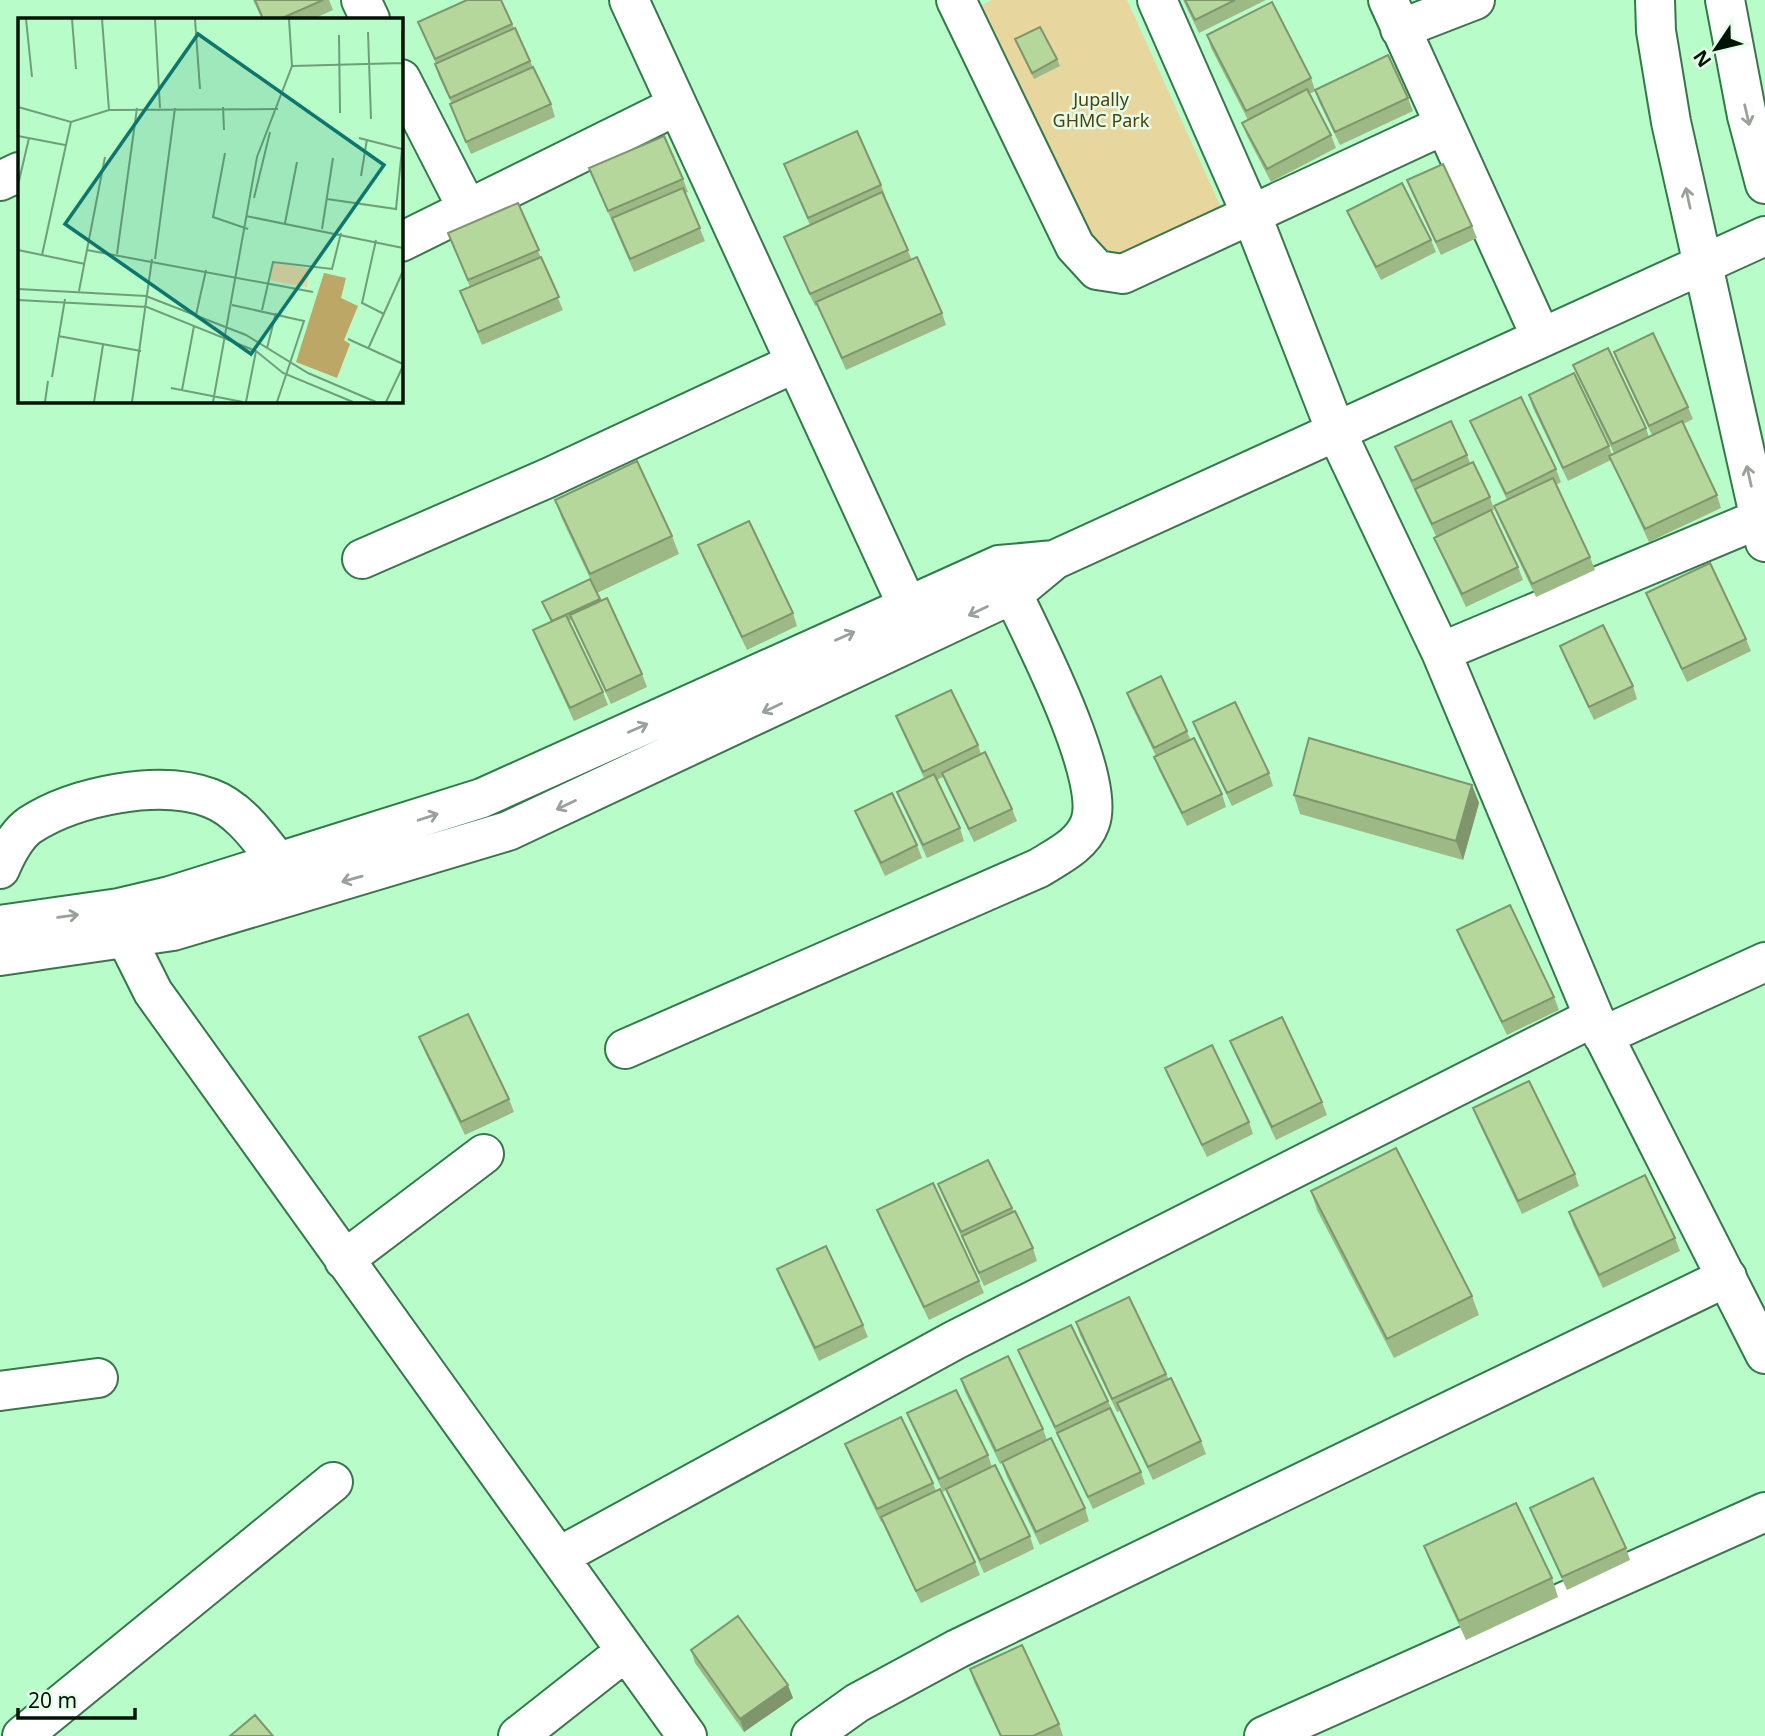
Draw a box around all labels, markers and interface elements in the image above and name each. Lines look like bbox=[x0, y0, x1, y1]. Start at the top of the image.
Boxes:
north arrow bbox=[1681, 14, 1751, 84]
inset map bbox=[18, 18, 402, 402]
text: N bbox=[1687, 45, 1717, 73]
park label: Jupally GHMC Park bbox=[1053, 87, 1150, 132]
one-way arrow bbox=[1741, 103, 1754, 126]
one-way arrow bbox=[1680, 187, 1694, 210]
one-way arrow bbox=[1742, 465, 1756, 488]
one-way arrow bbox=[968, 605, 989, 619]
one-way arrow bbox=[834, 629, 856, 642]
one-way arrow bbox=[762, 702, 783, 715]
one-way arrow bbox=[626, 721, 648, 734]
one-way arrow bbox=[556, 799, 577, 812]
one-way arrow bbox=[417, 810, 439, 822]
one-way arrow bbox=[341, 874, 363, 887]
one-way arrow bbox=[56, 909, 78, 922]
scale bar bbox=[18, 1676, 135, 1720]
text: 20 m bbox=[28, 1686, 77, 1714]

